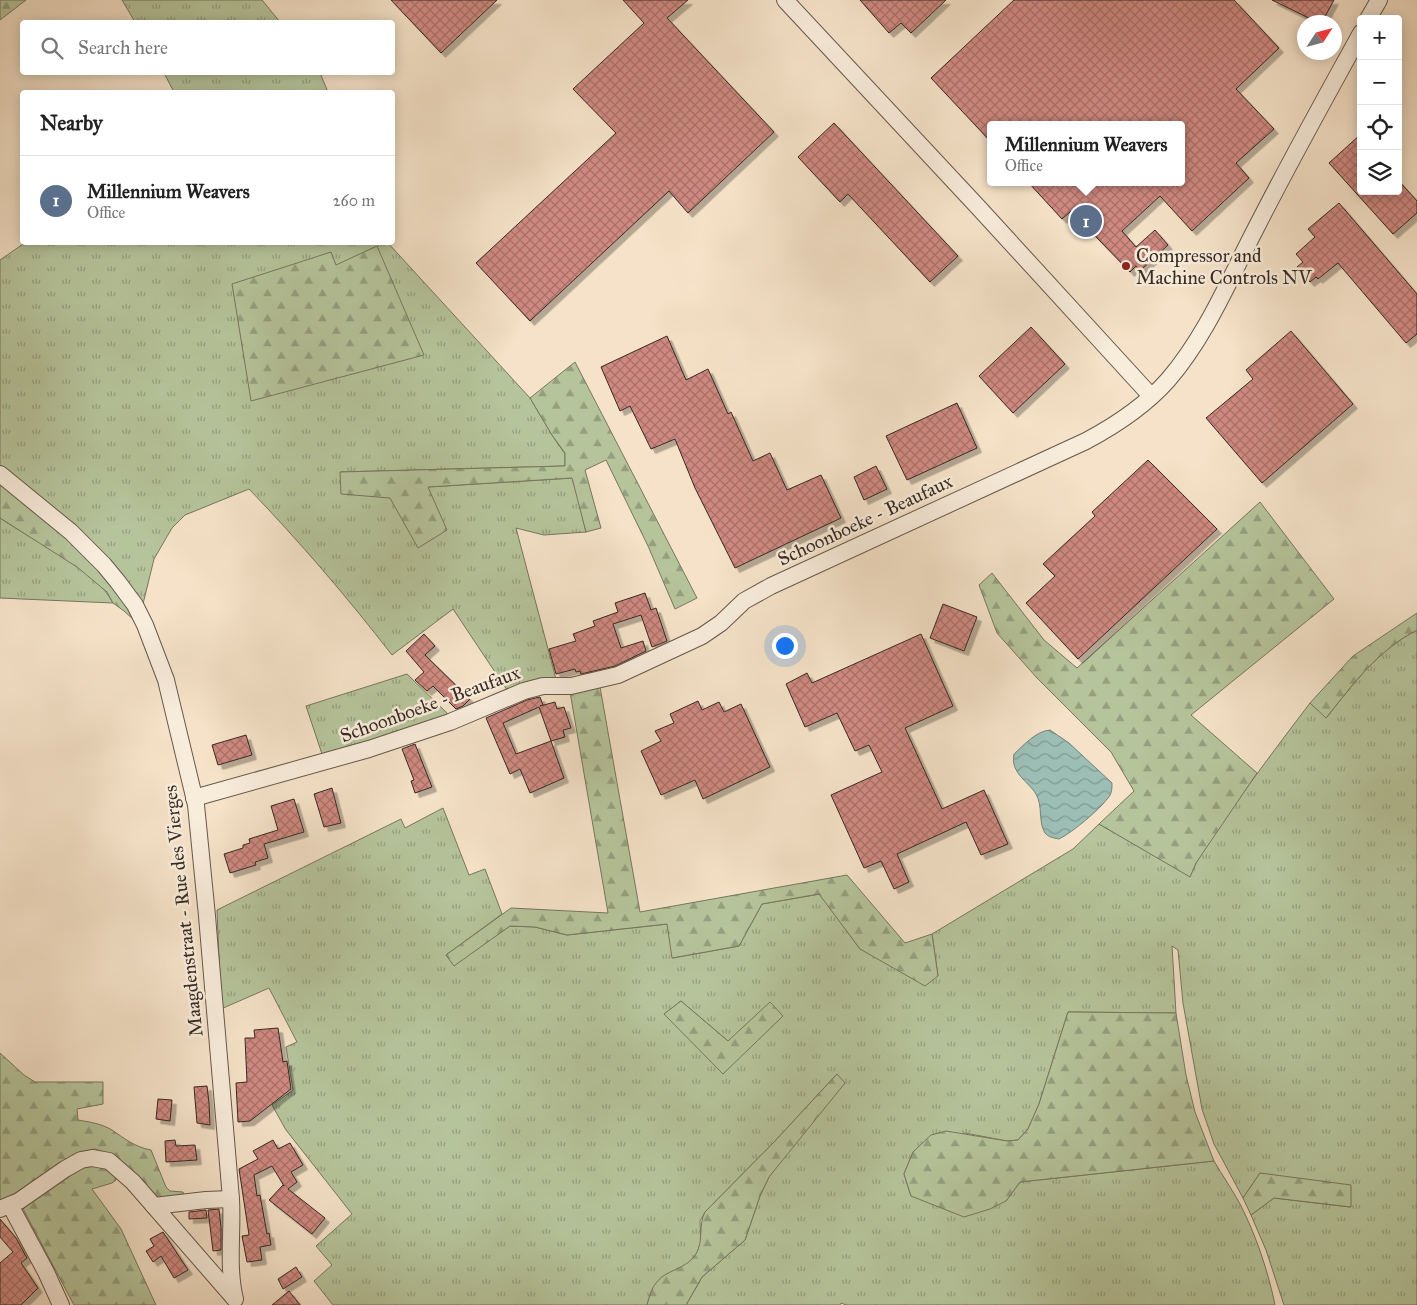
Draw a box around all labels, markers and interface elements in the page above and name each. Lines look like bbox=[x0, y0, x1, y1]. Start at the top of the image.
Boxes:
north arrow bbox=[1297, 15, 1342, 60]
map controls bbox=[1357, 15, 1402, 195]
button: + bbox=[1357, 15, 1402, 60]
search box bbox=[20, 20, 395, 75]
icon: search bbox=[38, 34, 66, 62]
text: Search here bbox=[78, 36, 168, 59]
button: − bbox=[1357, 60, 1402, 105]
button: locate bbox=[1357, 105, 1402, 150]
text: Nearby bbox=[40, 110, 103, 136]
popup bbox=[987, 121, 1185, 186]
text: Millennium Weavers bbox=[1005, 133, 1167, 156]
button: layers bbox=[1357, 150, 1402, 195]
text: Office bbox=[1005, 156, 1043, 175]
text: Millennium Weavers bbox=[87, 180, 250, 203]
text: 1 bbox=[53, 191, 59, 210]
text: 260 m bbox=[333, 191, 375, 210]
pin: 1 bbox=[1070, 202, 1102, 240]
text: Office bbox=[87, 203, 125, 222]
place label: Compressor and Machine Controls NV bbox=[1136, 244, 1312, 289]
marker: Compressor and Machine Controls NV bbox=[1120, 260, 1132, 272]
street label: Schoonboeke - Beaufaux bbox=[774, 469, 956, 571]
your location bbox=[772, 633, 798, 659]
street label: Schoonboeke - Beaufaux bbox=[337, 661, 524, 747]
street label: Maagdenstraat - Rue des Vierges bbox=[158, 784, 209, 1038]

